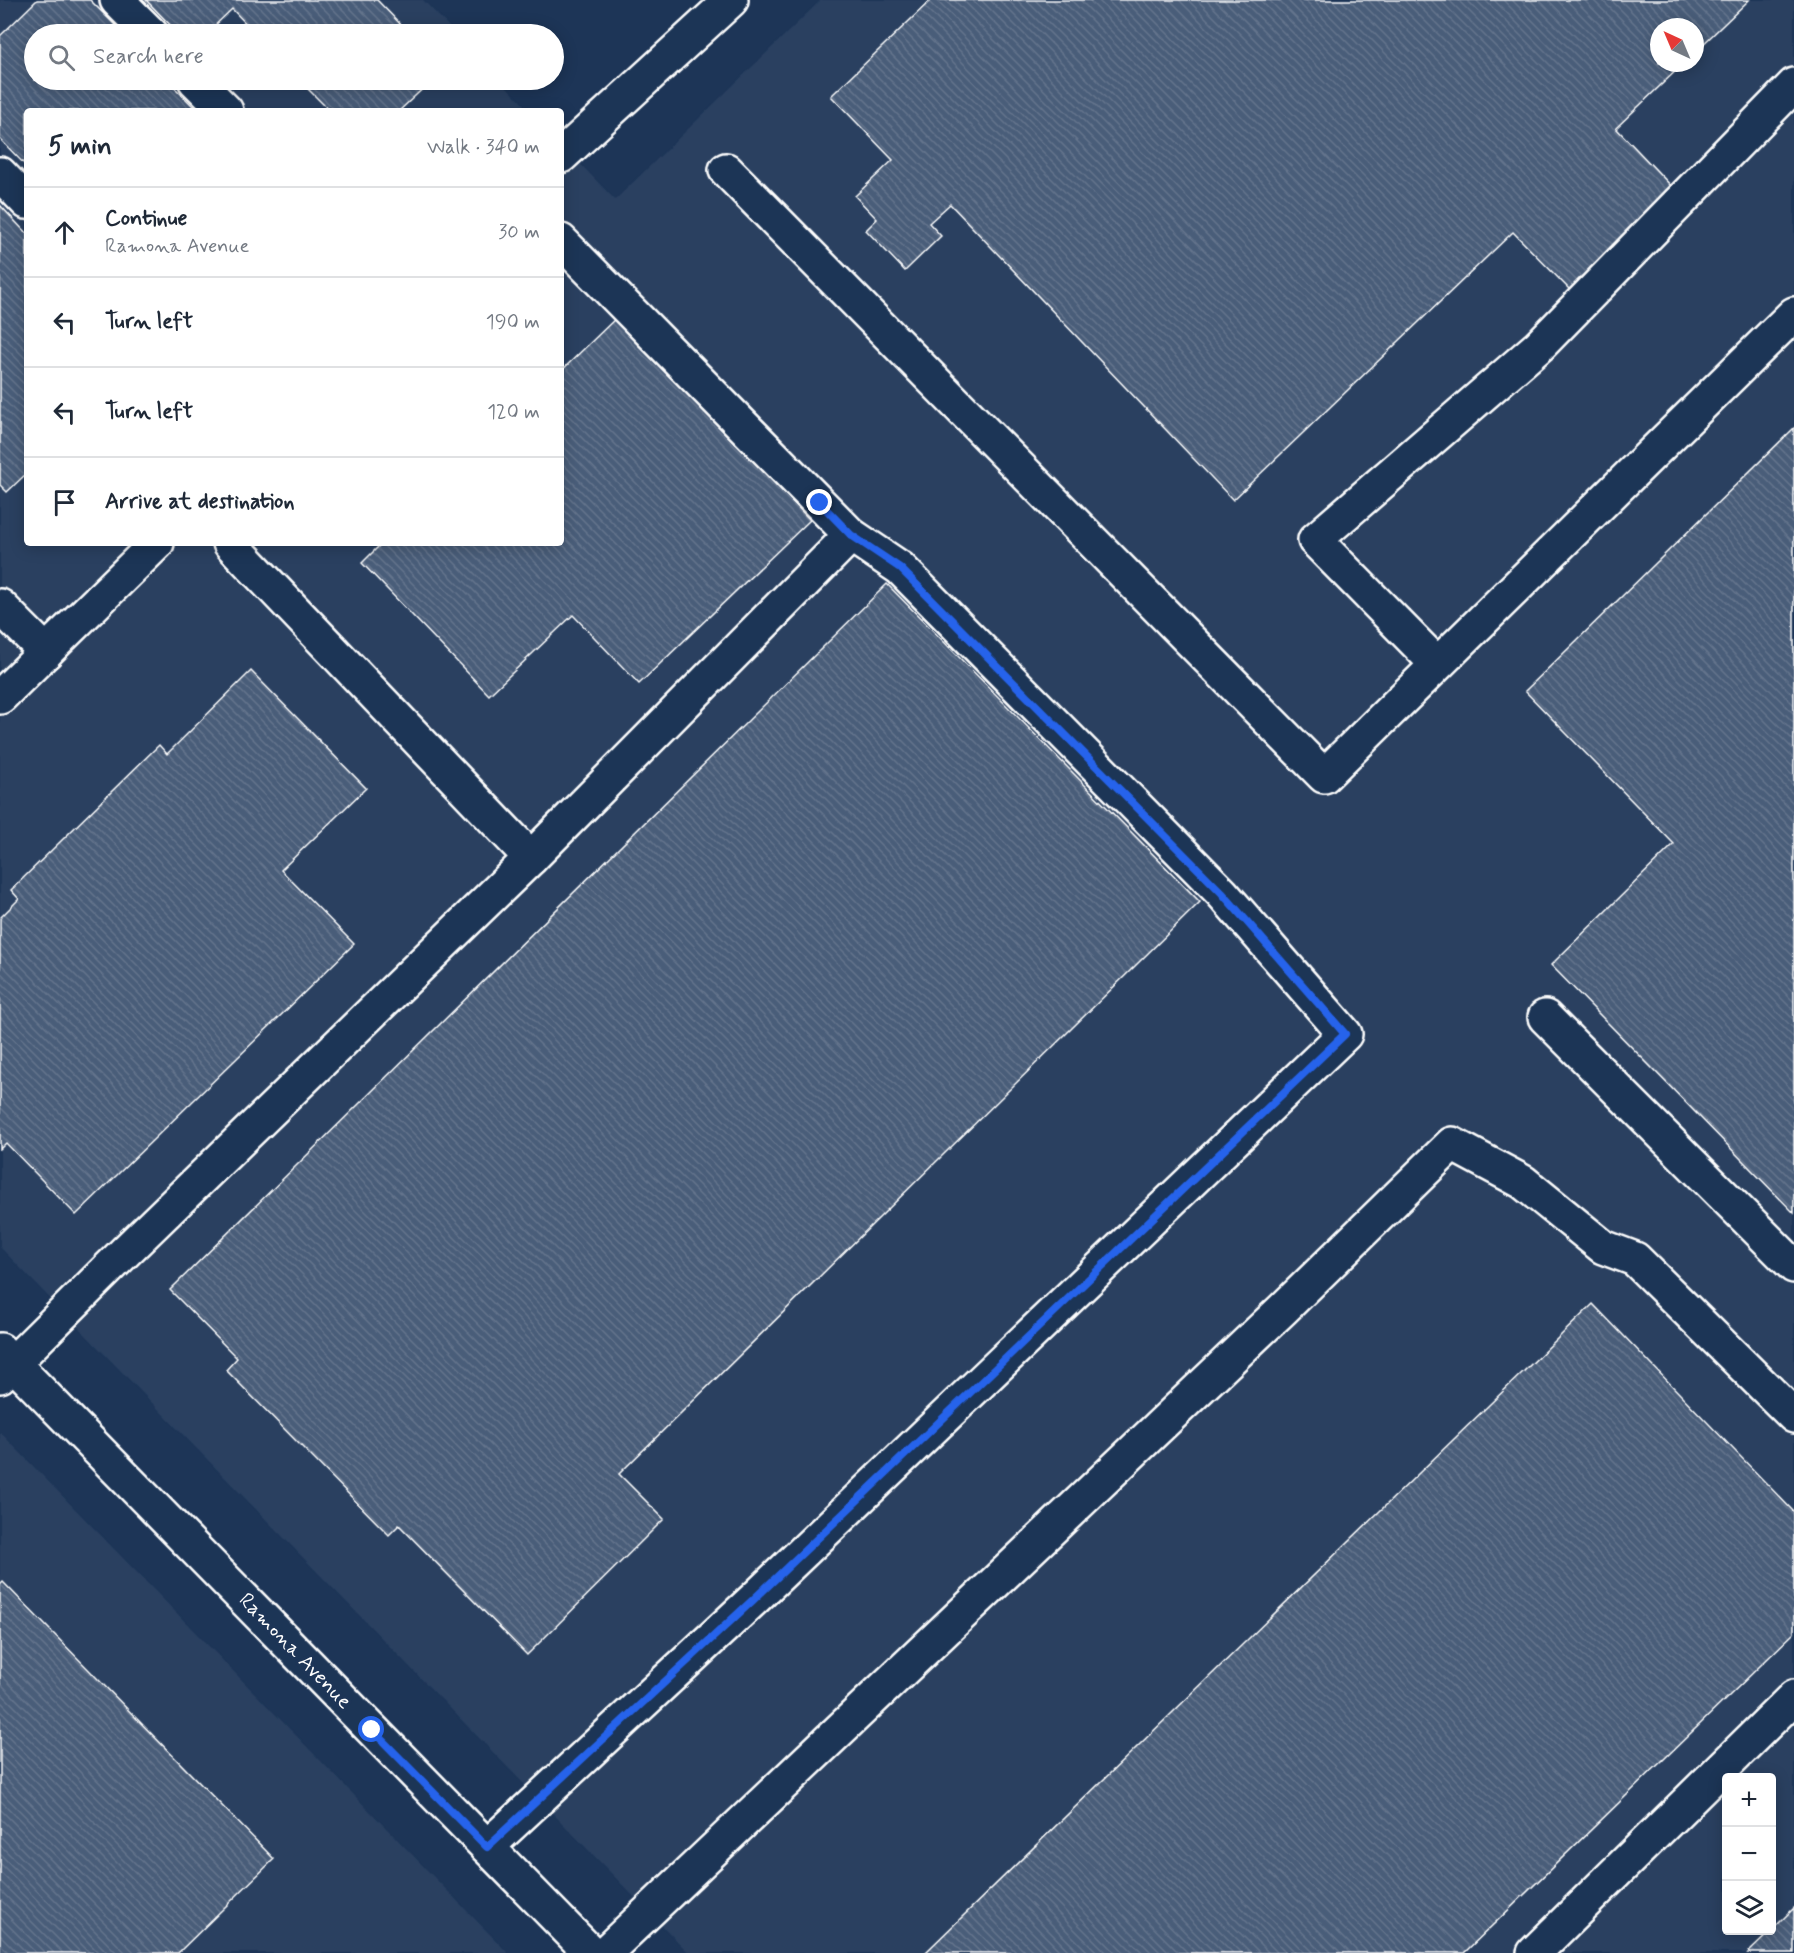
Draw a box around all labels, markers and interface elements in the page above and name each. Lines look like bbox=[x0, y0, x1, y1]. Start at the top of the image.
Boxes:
north arrow bbox=[1650, 18, 1704, 72]
search box bbox=[24, 24, 564, 90]
icon: search bbox=[45, 41, 78, 74]
text: Search here bbox=[93, 43, 204, 71]
text: 5 min bbox=[48, 130, 112, 164]
text: Walk · 340 m bbox=[427, 134, 540, 161]
text: Continue bbox=[105, 205, 187, 233]
icon: ahead bbox=[48, 216, 81, 249]
text: 30 m bbox=[498, 219, 540, 246]
text: Ramona Avenue bbox=[105, 233, 249, 260]
icon: left bbox=[48, 306, 81, 339]
text: Turn left bbox=[105, 308, 193, 336]
text: 190 m bbox=[486, 309, 540, 336]
icon: left bbox=[48, 396, 81, 429]
text: Turn left bbox=[105, 398, 193, 426]
text: 120 m bbox=[487, 399, 540, 426]
icon: arrive bbox=[48, 486, 81, 519]
text: Arrive at destination bbox=[105, 488, 295, 516]
route end bbox=[806, 489, 832, 515]
street label: Ramona Avenue bbox=[232, 1587, 358, 1715]
route start bbox=[358, 1716, 384, 1742]
map controls bbox=[1722, 1773, 1776, 1935]
button: + bbox=[1722, 1773, 1776, 1827]
button: − bbox=[1722, 1827, 1776, 1881]
button: layers bbox=[1722, 1881, 1776, 1935]

